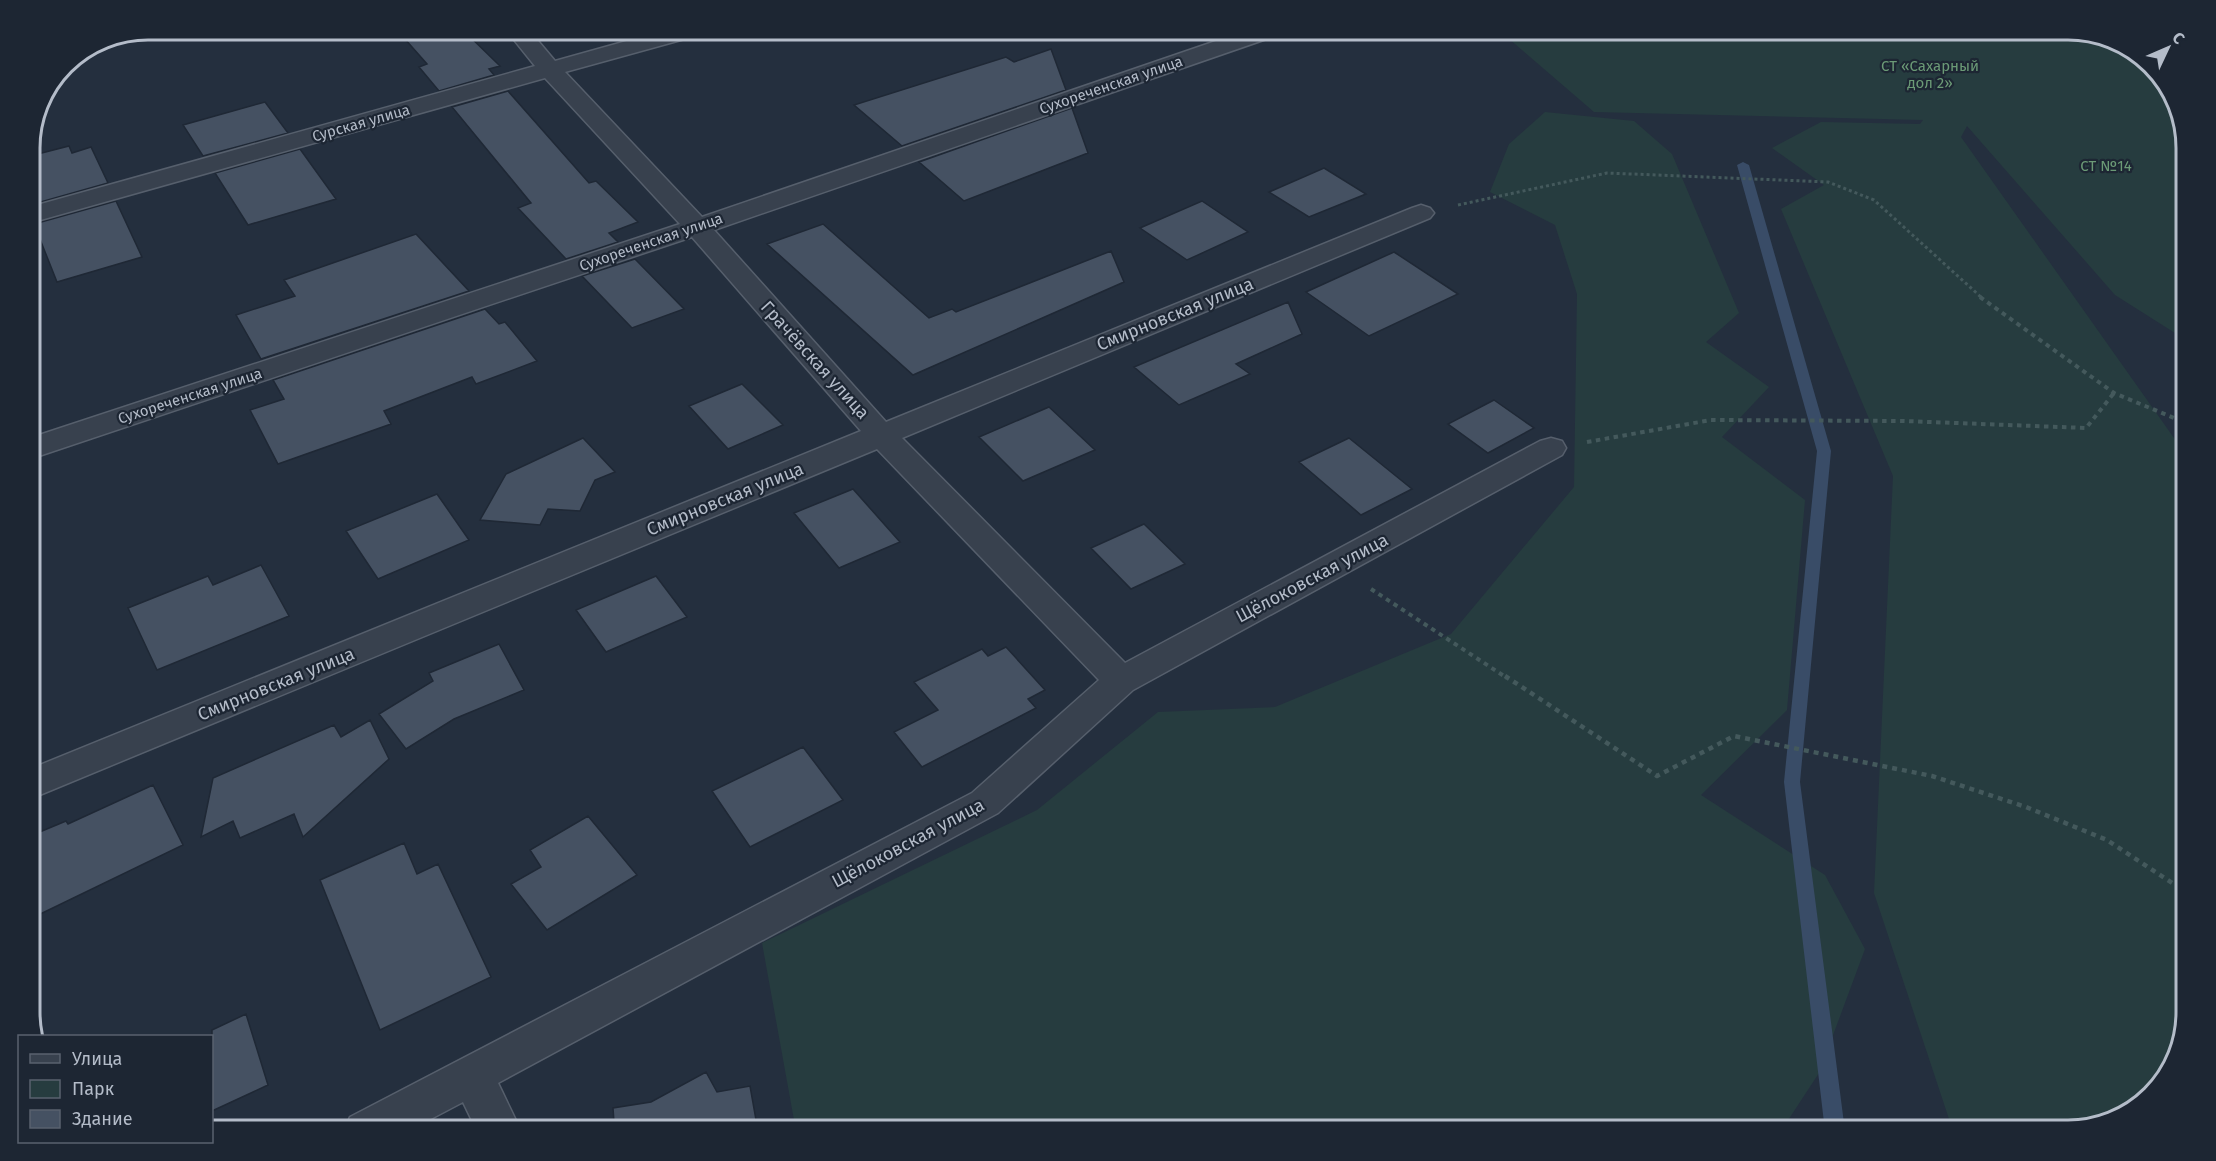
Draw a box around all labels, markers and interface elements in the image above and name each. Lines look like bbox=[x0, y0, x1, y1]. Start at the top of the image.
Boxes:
north arrow bbox=[2138, 18, 2198, 78]
text: С bbox=[2168, 28, 2189, 48]
street label: Сухореченская улица bbox=[1037, 52, 1185, 118]
park label: СТ «Сахарный дол 2» bbox=[1881, 57, 1979, 92]
street label: Сурская улица bbox=[310, 100, 412, 146]
park label: СТ №14 bbox=[2080, 157, 2132, 175]
street label: Сухореченская улица bbox=[577, 209, 725, 275]
street label: Смирновская улица bbox=[1093, 272, 1257, 356]
street label: Грачёвская улица bbox=[756, 296, 874, 424]
street label: Сухореченская улица bbox=[116, 364, 264, 428]
street label: Смирновская улица bbox=[643, 457, 807, 541]
street label: Щёлоковская улица bbox=[1232, 529, 1392, 627]
street label: Смирновская улица bbox=[194, 642, 358, 726]
street label: Щёлоковская улица bbox=[828, 794, 988, 892]
legend bbox=[18, 1035, 213, 1143]
text: Улица bbox=[72, 1048, 122, 1070]
text: Парк bbox=[72, 1078, 115, 1100]
text: Здание bbox=[72, 1108, 133, 1130]

